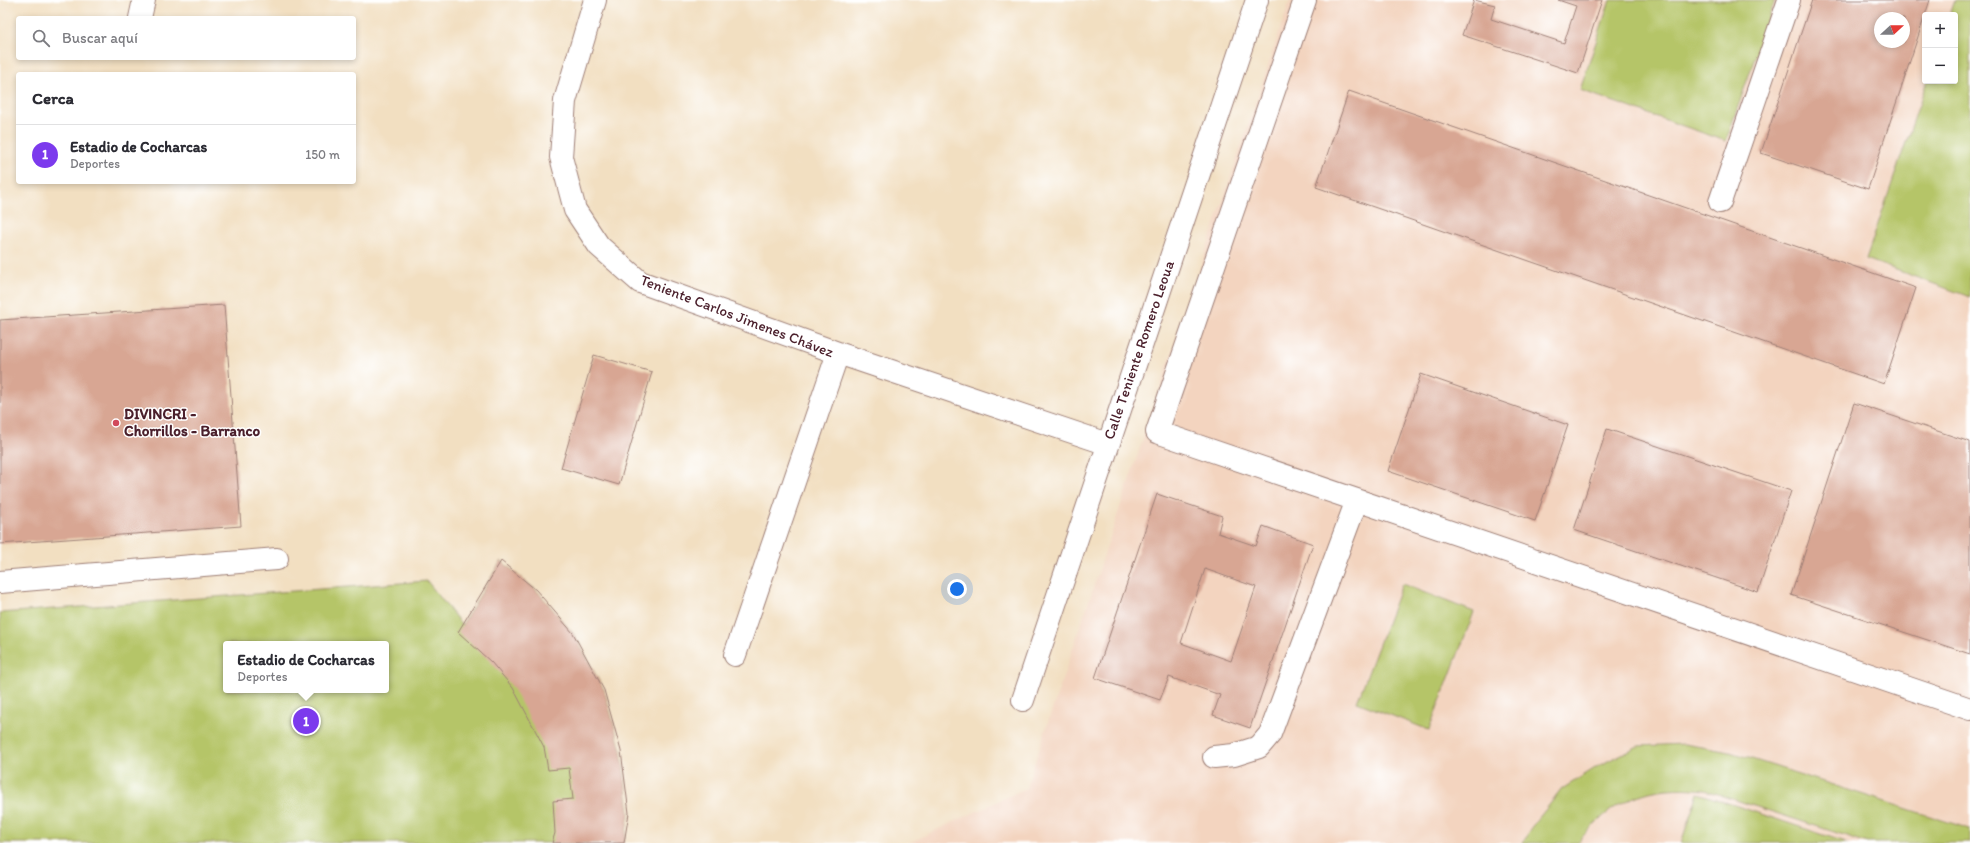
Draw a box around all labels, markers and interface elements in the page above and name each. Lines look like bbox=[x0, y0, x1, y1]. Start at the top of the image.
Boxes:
north arrow bbox=[1874, 12, 1910, 48]
map controls bbox=[1922, 12, 1958, 84]
button: + bbox=[1922, 12, 1958, 48]
search box bbox=[16, 16, 356, 60]
icon: search bbox=[30, 27, 52, 49]
text: Buscar aquí bbox=[62, 29, 138, 47]
button: − bbox=[1922, 48, 1958, 84]
text: Cerca bbox=[32, 88, 74, 108]
text: Estadio de Cocharcas bbox=[70, 138, 207, 156]
text: 1 bbox=[42, 147, 48, 162]
text: 150 m bbox=[305, 147, 340, 162]
text: Deportes bbox=[70, 156, 120, 171]
street label: Calle Teniente Romero Leoua bbox=[1100, 258, 1178, 442]
street label: Teniente Carlos Jimenes Chávez bbox=[638, 271, 836, 361]
place label: DIVINCRI - Chorrillos - Barranco bbox=[124, 405, 261, 440]
marker: DIVINCRI - Chorrillos - Barranco bbox=[111, 418, 121, 428]
your location bbox=[947, 579, 967, 599]
popup bbox=[223, 641, 389, 693]
text: Estadio de Cocharcas bbox=[237, 651, 375, 669]
text: Deportes bbox=[237, 669, 287, 684]
pin: 1 bbox=[293, 706, 319, 736]

